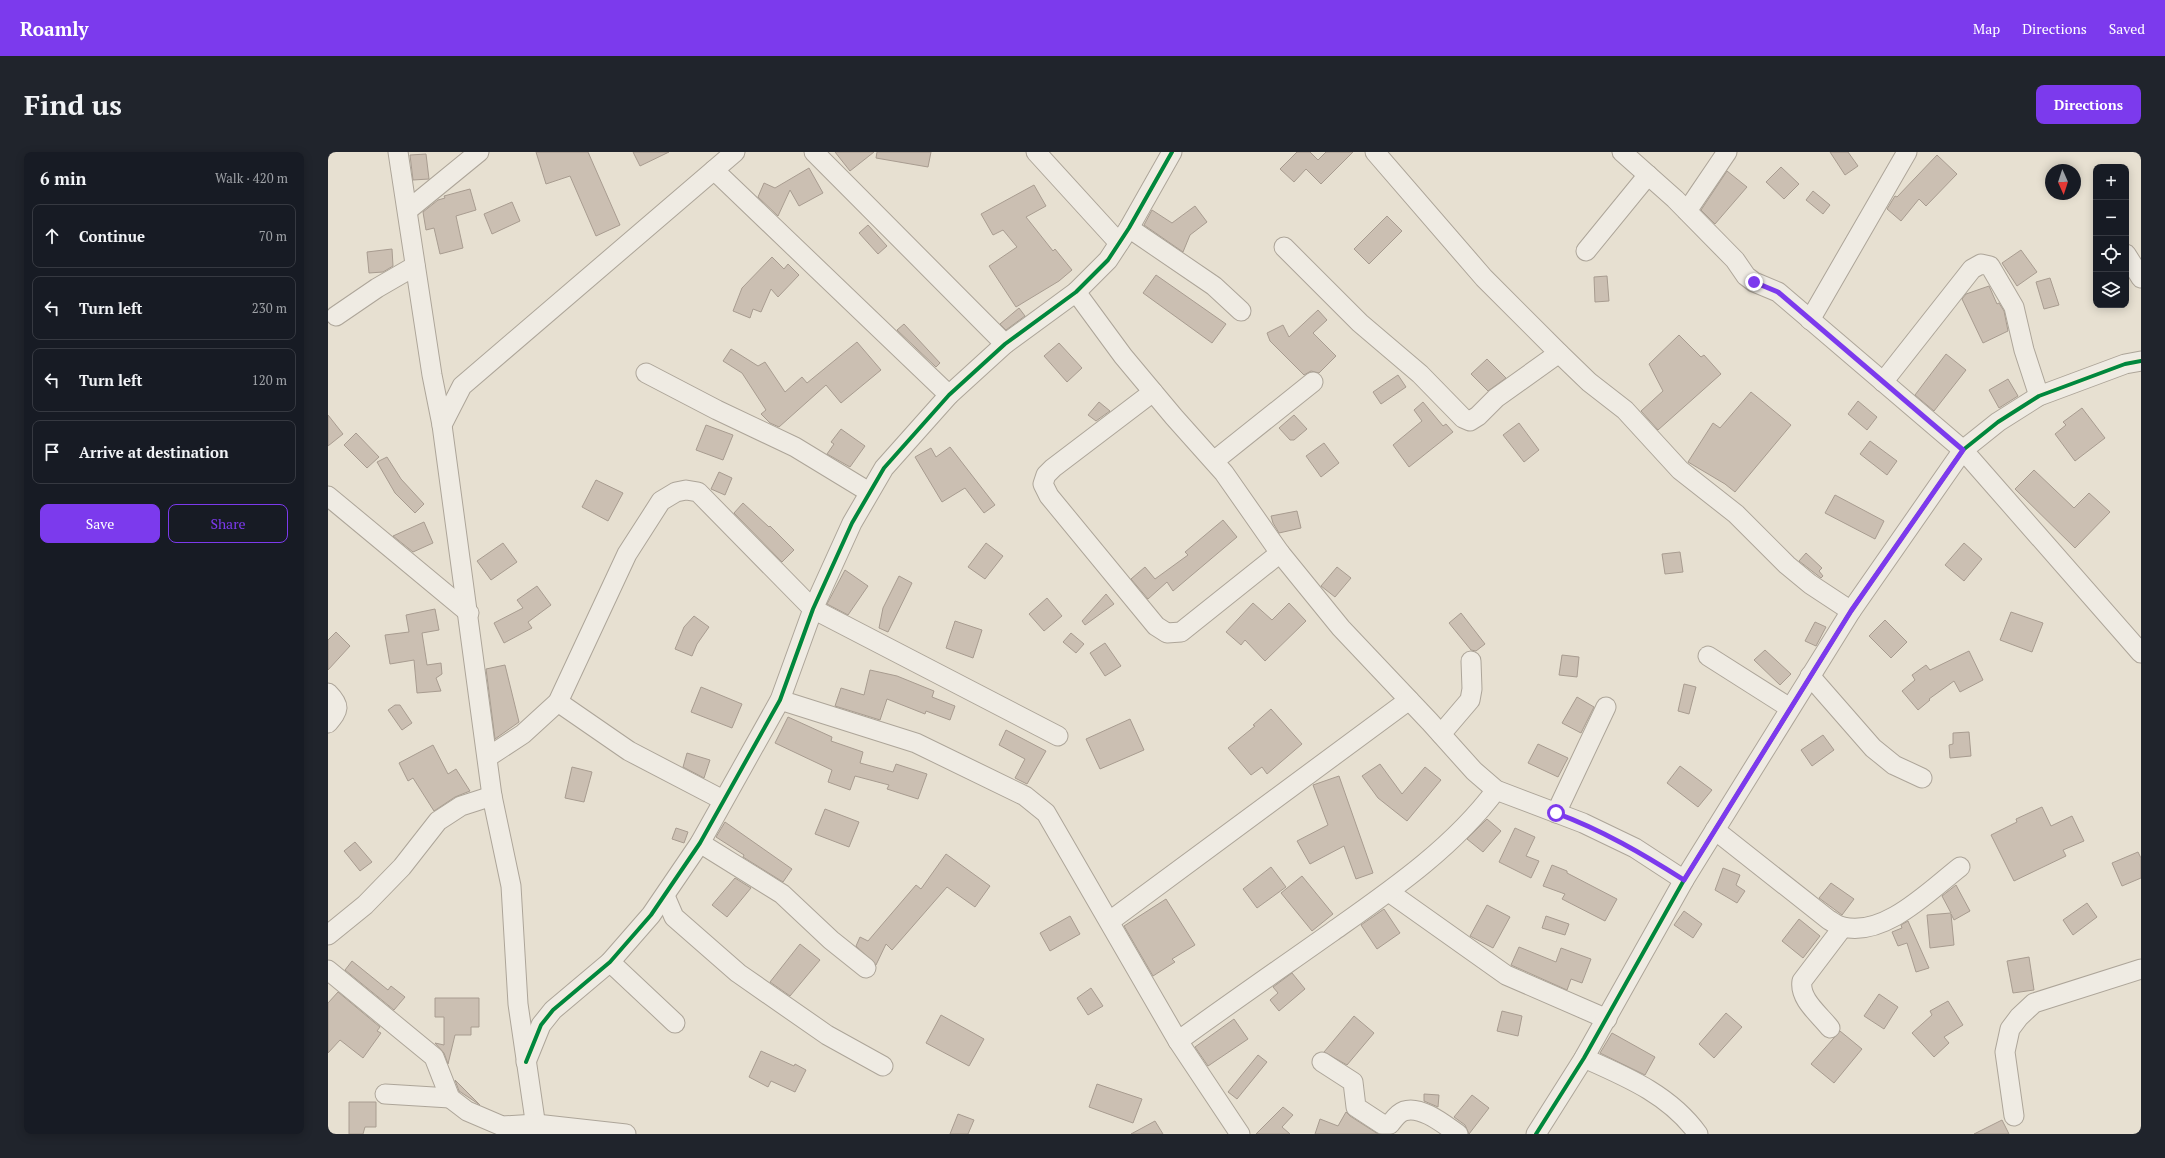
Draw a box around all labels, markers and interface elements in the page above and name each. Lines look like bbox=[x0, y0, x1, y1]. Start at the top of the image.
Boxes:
text: Roamly bbox=[20, 16, 89, 41]
text: Map bbox=[1973, 19, 2000, 38]
text: Directions bbox=[2022, 19, 2087, 38]
text: Saved bbox=[2109, 19, 2145, 38]
button: Directions bbox=[2036, 85, 2141, 124]
text: Find us bbox=[24, 86, 122, 123]
north arrow bbox=[2045, 164, 2081, 200]
map controls bbox=[2093, 164, 2129, 308]
button: + bbox=[2093, 164, 2129, 200]
text: 6 min bbox=[40, 167, 87, 190]
text: Walk · 420 m bbox=[215, 169, 288, 187]
button: − bbox=[2093, 200, 2129, 236]
icon: ahead bbox=[41, 225, 63, 247]
text: Continue bbox=[79, 226, 145, 246]
text: 70 m bbox=[259, 227, 287, 245]
button: locate bbox=[2093, 236, 2129, 272]
button: layers bbox=[2093, 272, 2129, 308]
route end bbox=[1745, 273, 1763, 291]
icon: left bbox=[41, 297, 63, 319]
text: Turn left bbox=[79, 298, 143, 318]
text: 230 m bbox=[252, 299, 287, 317]
icon: left bbox=[41, 369, 63, 391]
text: Turn left bbox=[79, 370, 143, 390]
text: 120 m bbox=[252, 371, 287, 389]
icon: arrive bbox=[41, 441, 63, 463]
text: Arrive at destination bbox=[79, 442, 229, 462]
button: Save bbox=[40, 504, 160, 543]
button: Share bbox=[168, 504, 288, 543]
route start bbox=[1547, 804, 1565, 822]

